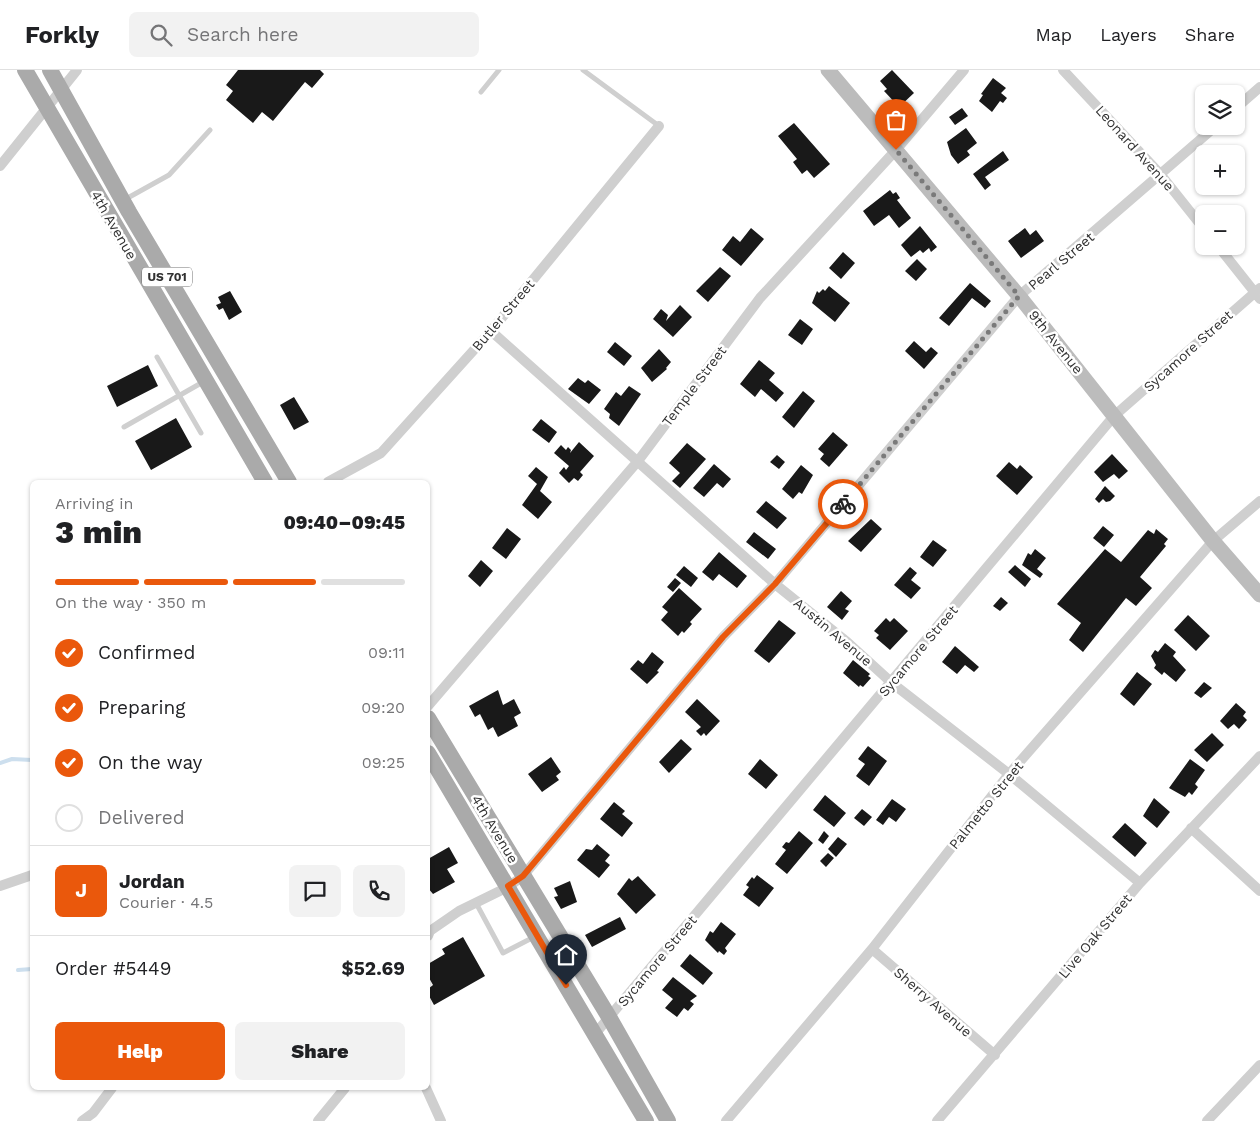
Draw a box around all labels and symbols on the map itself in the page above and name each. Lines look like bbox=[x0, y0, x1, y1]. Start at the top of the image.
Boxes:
pin bbox=[875, 99, 917, 150]
street label: Leonard Avenue bbox=[1093, 102, 1177, 194]
street label: 4th Avenue bbox=[88, 188, 140, 262]
street label: Pearl Street bbox=[1025, 229, 1097, 293]
road number: US 701 bbox=[142, 268, 192, 286]
street label: Butler Street bbox=[468, 276, 538, 354]
street label: 9th Avenue bbox=[1026, 307, 1086, 377]
street label: Sycamore Street bbox=[1140, 307, 1236, 395]
street label: Temple Street bbox=[659, 343, 729, 429]
courier bbox=[818, 479, 868, 529]
street label: Austin Avenue bbox=[791, 595, 875, 669]
street label: Sycamore Street bbox=[875, 602, 961, 700]
street label: Palmetto Street bbox=[946, 758, 1026, 852]
street label: 4th Avenue bbox=[468, 792, 522, 866]
street label: Live Oak Street bbox=[1055, 890, 1135, 981]
street label: Sycamore Street bbox=[614, 912, 700, 1010]
pin bbox=[545, 934, 587, 985]
street label: Sherry Avenue bbox=[891, 964, 975, 1040]

